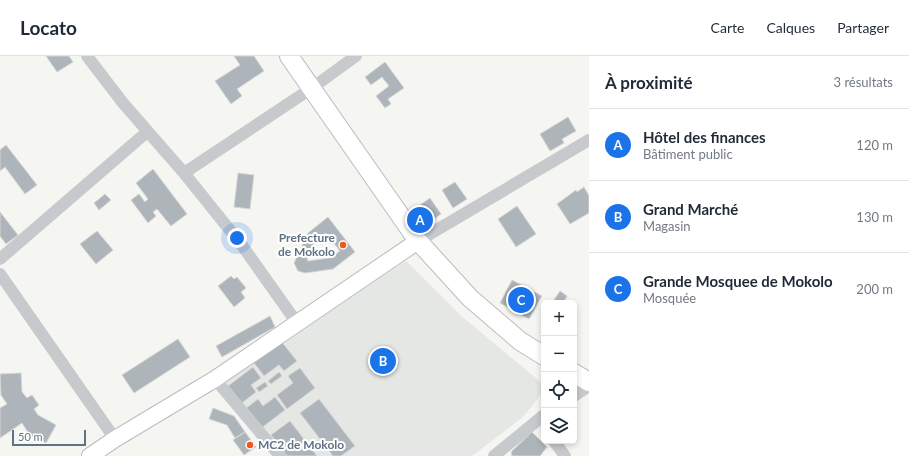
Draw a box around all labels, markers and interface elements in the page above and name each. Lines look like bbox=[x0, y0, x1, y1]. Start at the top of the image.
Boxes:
text: Locato bbox=[20, 16, 77, 39]
text: Carte bbox=[711, 19, 744, 36]
text: Calques bbox=[766, 19, 815, 36]
text: Partager bbox=[837, 19, 889, 36]
text: À proximité bbox=[605, 72, 693, 93]
text: 3 résultats bbox=[834, 74, 893, 90]
text: Hôtel des finances bbox=[643, 128, 766, 146]
text: A bbox=[613, 137, 623, 153]
text: 120 m bbox=[856, 137, 893, 153]
text: Bâtiment public bbox=[643, 146, 733, 162]
text: Grand Marché bbox=[643, 200, 738, 218]
pin: A bbox=[407, 205, 433, 235]
text: B bbox=[614, 209, 622, 225]
text: 130 m bbox=[856, 209, 893, 225]
text: Magasin bbox=[643, 218, 691, 234]
your location bbox=[227, 228, 247, 248]
place label: Prefecture de Mokolo bbox=[278, 230, 336, 259]
marker: Prefecture de Mokolo bbox=[338, 240, 348, 250]
text: Grande Mosquee de Mokolo bbox=[643, 272, 833, 290]
text: C bbox=[614, 281, 622, 297]
text: 200 m bbox=[856, 281, 893, 297]
pin: C bbox=[508, 285, 534, 315]
text: Mosquée bbox=[643, 290, 696, 306]
map controls bbox=[541, 300, 577, 444]
button: + bbox=[541, 300, 577, 336]
button: − bbox=[541, 336, 577, 372]
pin: B bbox=[370, 346, 396, 376]
button: locate bbox=[541, 372, 577, 408]
button: layers bbox=[541, 408, 577, 444]
scale bar bbox=[12, 428, 86, 447]
text: 50 m bbox=[18, 430, 43, 443]
place label: MC2 de Mokolo bbox=[258, 437, 344, 452]
marker: MC2 de Mokolo bbox=[245, 440, 255, 450]

